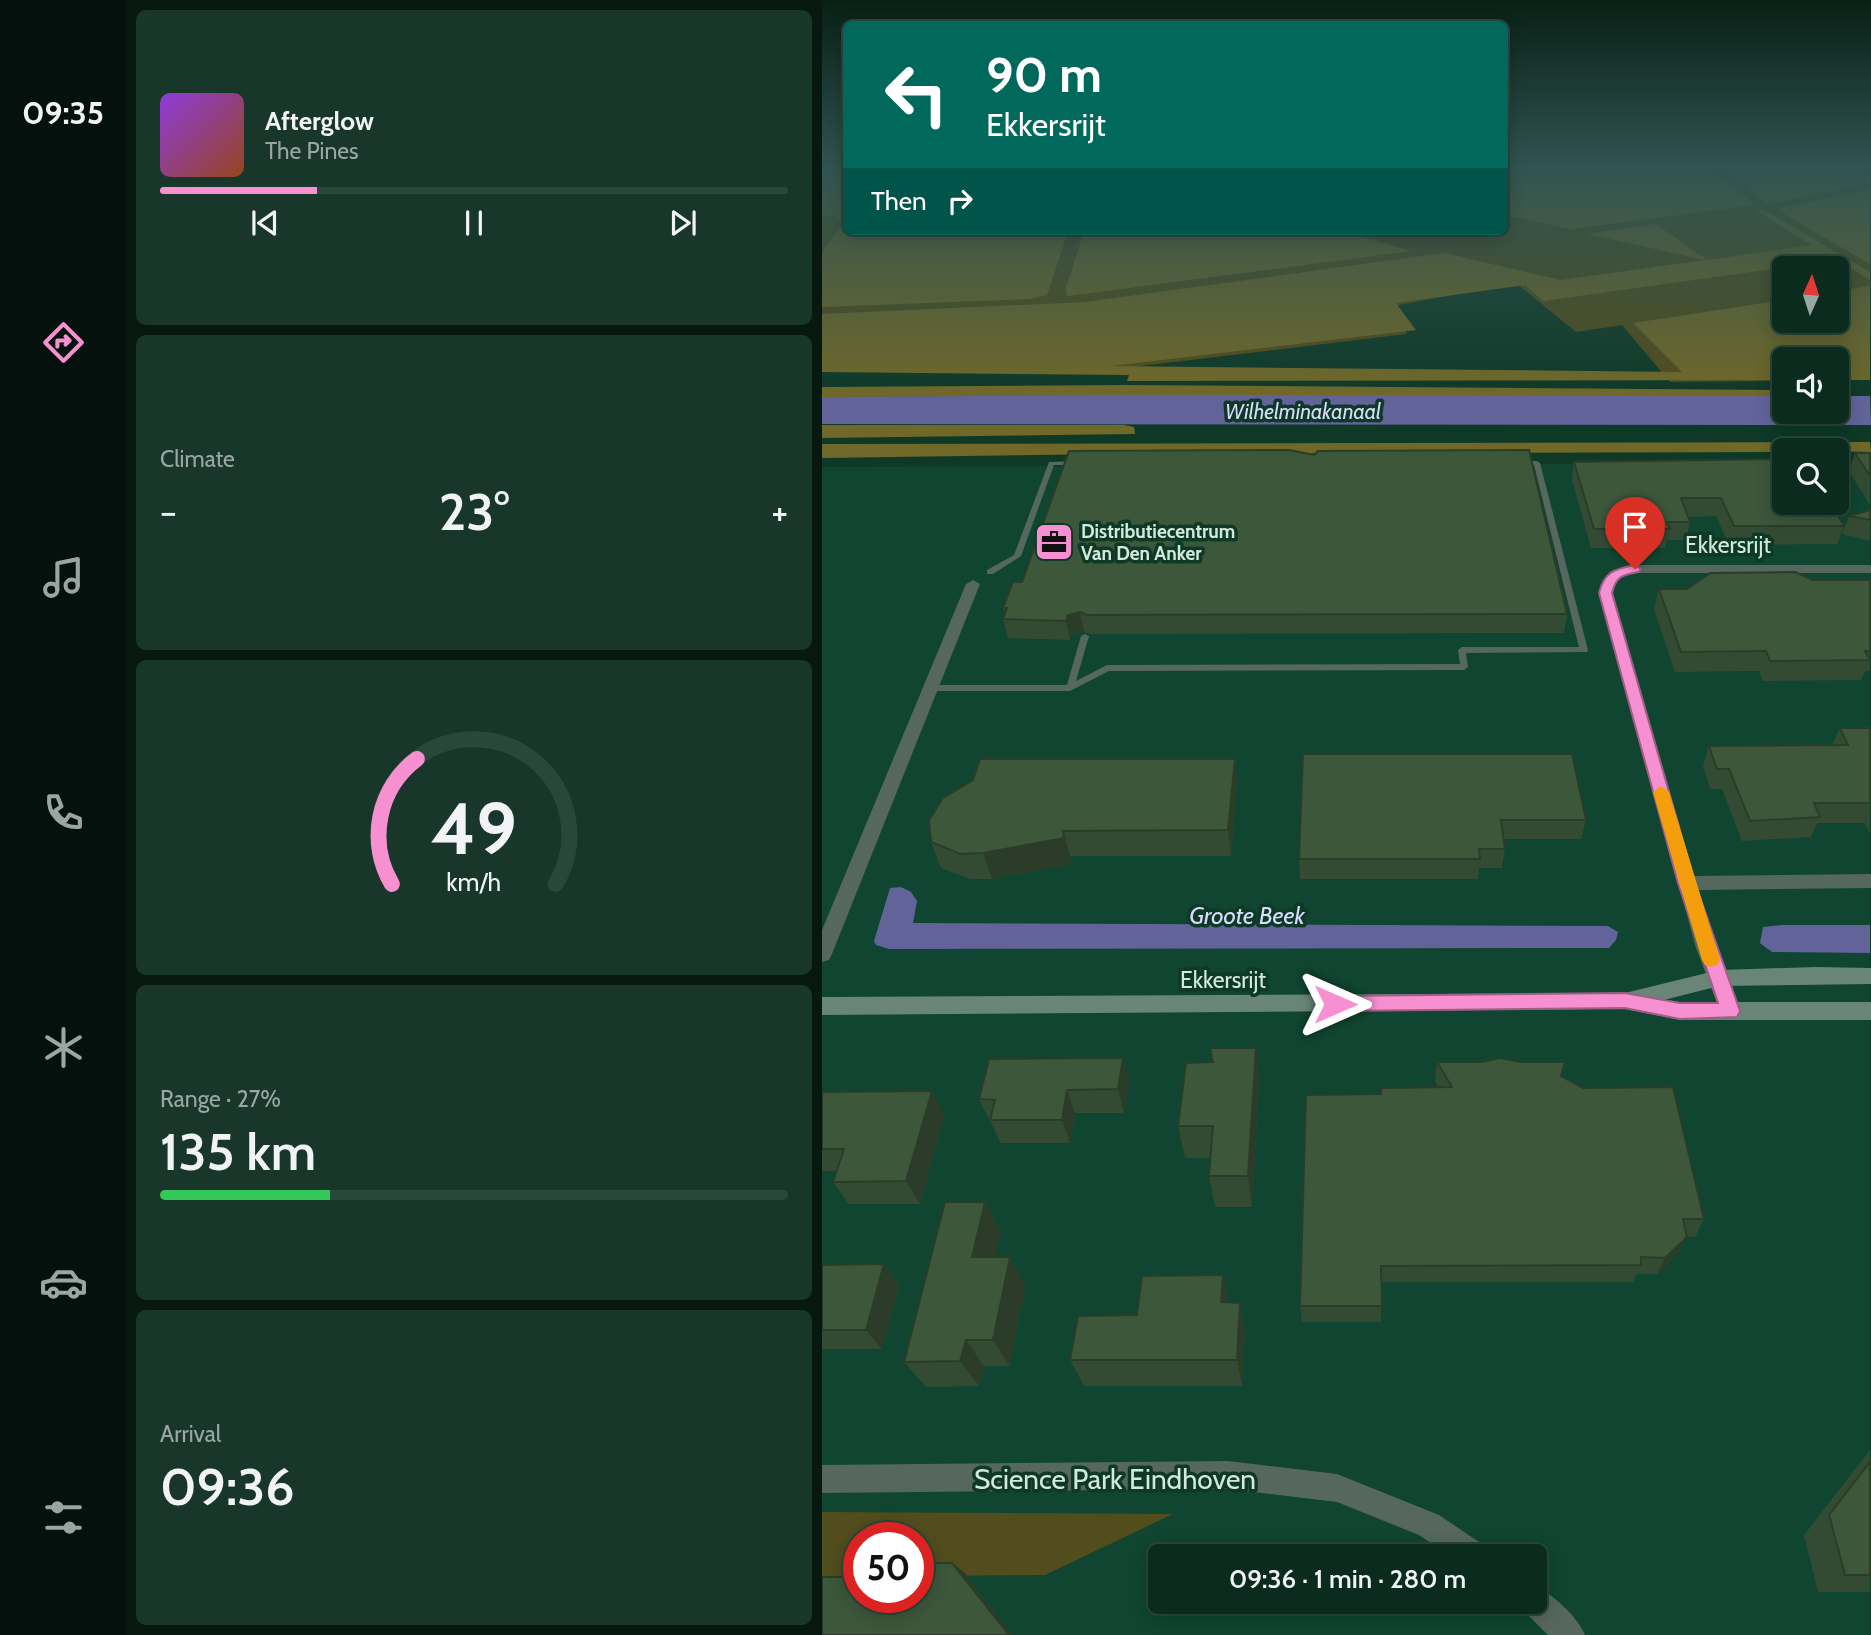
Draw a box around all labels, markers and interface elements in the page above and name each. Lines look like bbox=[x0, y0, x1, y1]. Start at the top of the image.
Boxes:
text: 90 m bbox=[986, 45, 1102, 104]
icon: left bbox=[871, 49, 962, 140]
text: 09:35 bbox=[22, 93, 104, 132]
text: Afterglow bbox=[265, 105, 374, 137]
text: Ekkersrijt bbox=[986, 105, 1106, 144]
text: The Pines bbox=[265, 137, 359, 165]
icon: right bbox=[941, 182, 979, 220]
text: Then bbox=[871, 185, 927, 217]
icon: previous bbox=[246, 204, 284, 242]
icon: pause bbox=[455, 204, 493, 242]
icon: next bbox=[664, 204, 702, 242]
north arrow bbox=[1772, 256, 1849, 332]
map controls bbox=[1772, 256, 1849, 515]
icon: directions bbox=[39, 318, 88, 367]
button: sound bbox=[1772, 347, 1849, 424]
water label: Wilhelminakanaal bbox=[1225, 399, 1381, 424]
button: search bbox=[1772, 438, 1849, 515]
text: Climate bbox=[160, 445, 235, 473]
text: 23° bbox=[439, 480, 509, 543]
text: − bbox=[160, 488, 177, 535]
text: + bbox=[771, 488, 788, 535]
pin bbox=[1605, 497, 1665, 569]
icon: arrive bbox=[1616, 508, 1654, 546]
place label: Distributiecentrum Van Den Anker bbox=[1081, 520, 1235, 565]
office icon: Distributiecentrum Van Den Anker bbox=[1033, 521, 1075, 563]
street label: Ekkersrijt bbox=[1685, 531, 1771, 559]
icon: music bbox=[39, 553, 88, 602]
text: 49 bbox=[431, 784, 517, 872]
icon: phone bbox=[39, 788, 88, 837]
text: km/h bbox=[447, 866, 501, 896]
water label: Groote Beek bbox=[1189, 901, 1305, 930]
street label: Ekkersrijt bbox=[1180, 966, 1266, 994]
position arrow bbox=[1298, 967, 1372, 1041]
icon: climate bbox=[39, 1023, 88, 1072]
text: Range · 27% bbox=[160, 1085, 281, 1113]
text: 135 km bbox=[160, 1120, 316, 1183]
icon: car bbox=[39, 1258, 88, 1307]
text: Arrival bbox=[160, 1420, 221, 1448]
text: 09:36 bbox=[160, 1455, 295, 1518]
street label: Science Park Eindhoven bbox=[974, 1462, 1256, 1496]
icon: filters bbox=[39, 1493, 88, 1542]
speed limit sign: 50 bbox=[843, 1522, 934, 1613]
text: 09:36 · 1 min · 280 m bbox=[1229, 1563, 1466, 1595]

